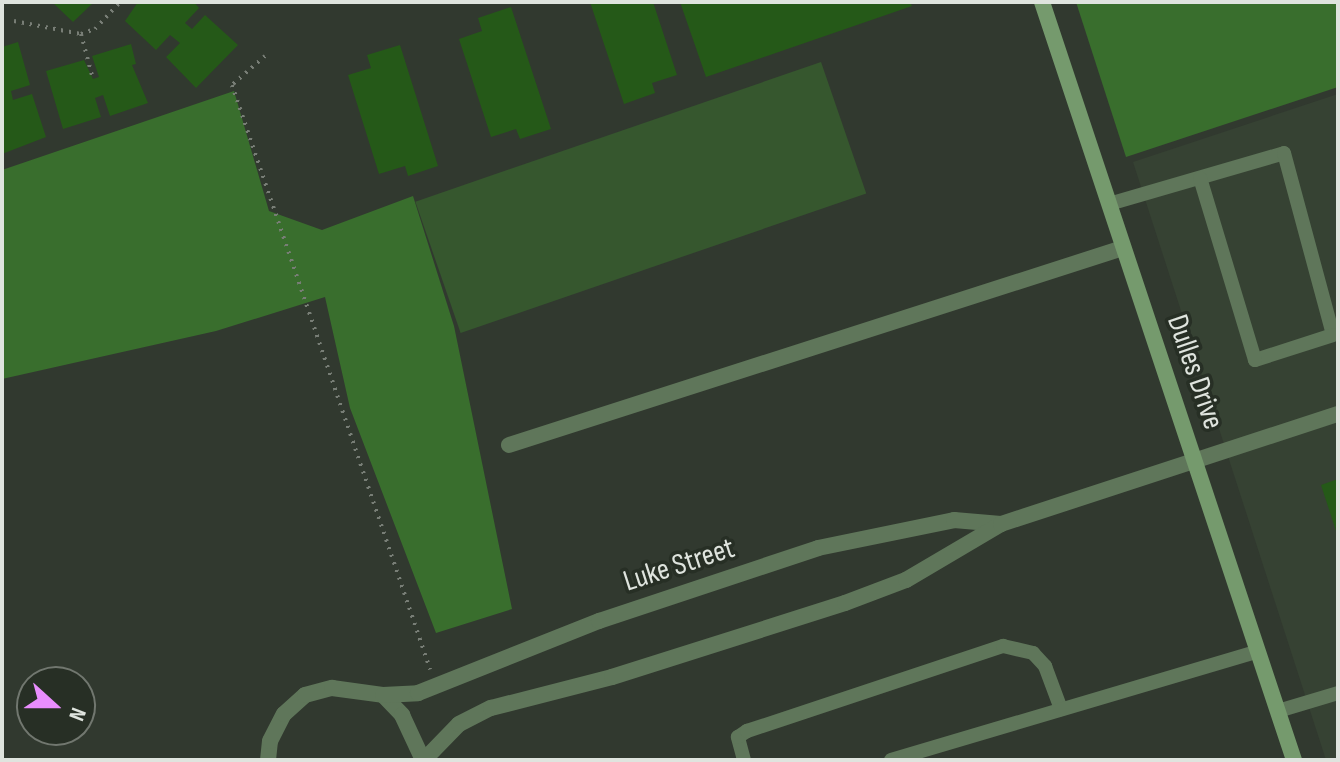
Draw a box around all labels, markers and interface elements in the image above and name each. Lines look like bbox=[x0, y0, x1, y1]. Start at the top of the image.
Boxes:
street label: Dulles Drive bbox=[1159, 310, 1231, 434]
street label: Luke Street bbox=[619, 530, 739, 600]
north arrow bbox=[16, 666, 96, 746]
text: N bbox=[62, 704, 92, 724]

